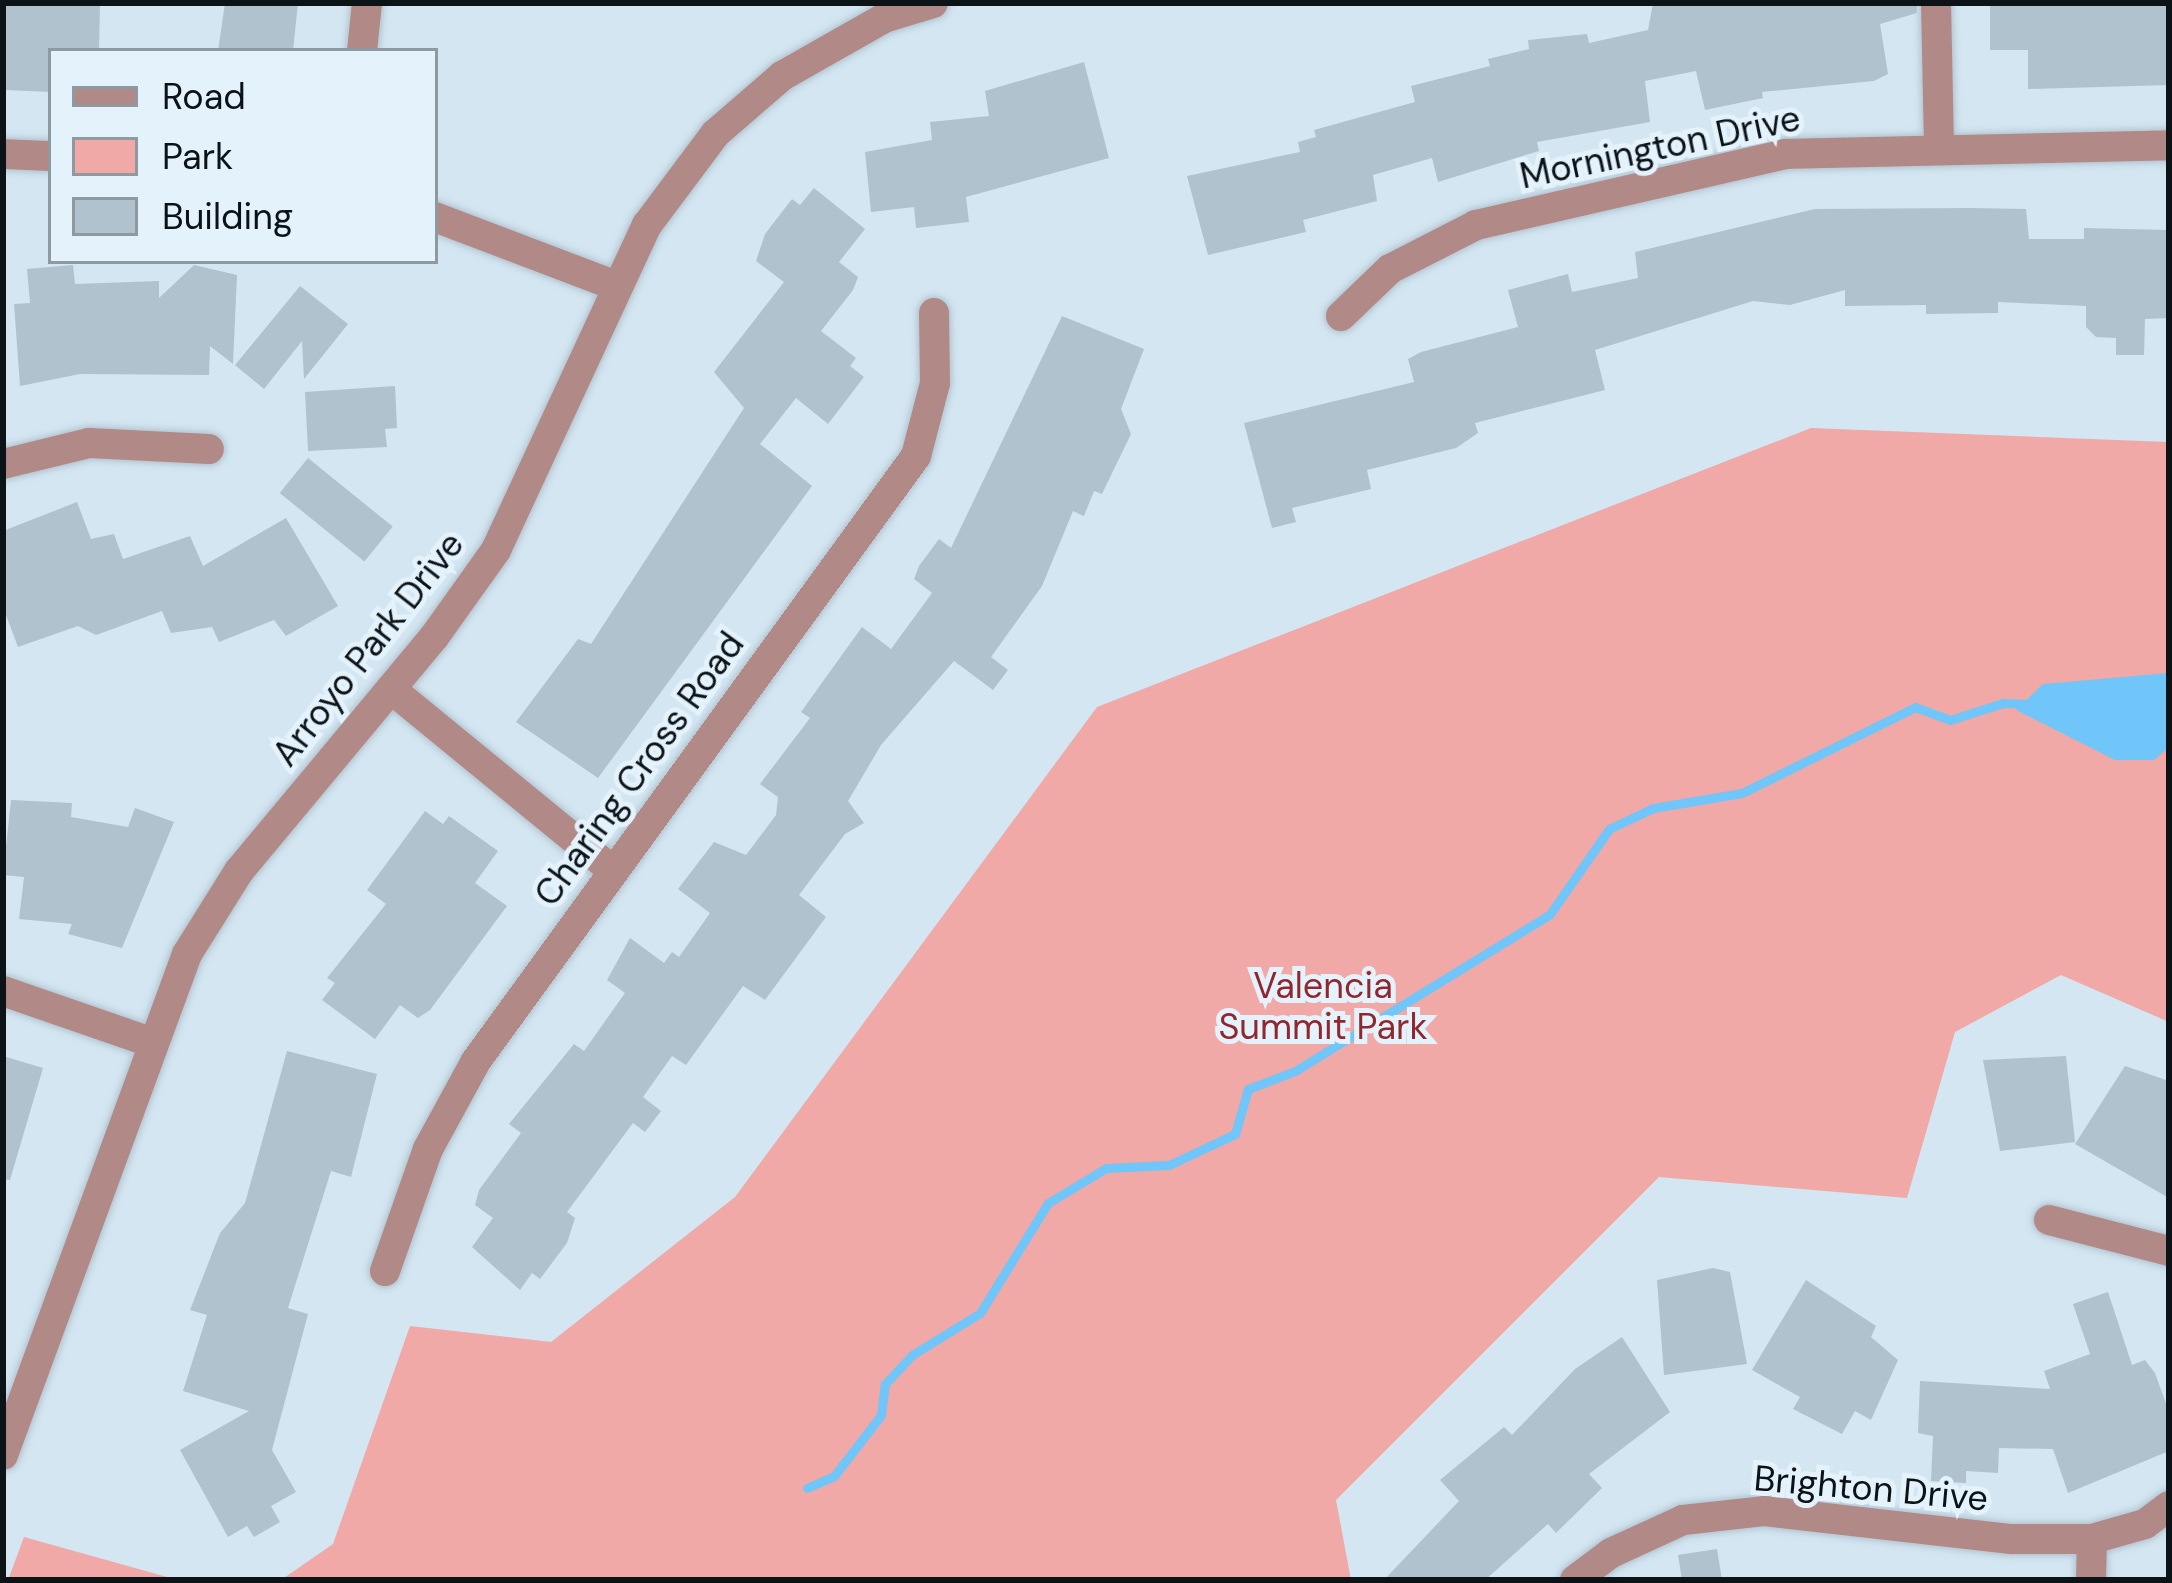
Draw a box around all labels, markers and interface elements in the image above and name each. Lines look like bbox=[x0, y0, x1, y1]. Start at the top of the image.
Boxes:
legend bbox=[48, 48, 438, 264]
text: Road bbox=[162, 73, 246, 120]
street label: Mornington Drive bbox=[1516, 96, 1804, 198]
text: Park bbox=[162, 133, 233, 180]
text: Building bbox=[162, 193, 293, 240]
street label: Arroyo Park Drive bbox=[263, 523, 473, 775]
street label: Charing Cross Road bbox=[525, 624, 753, 914]
park label: Valencia Summit Park bbox=[1218, 963, 1428, 1048]
street label: Brighton Drive bbox=[1752, 1456, 1990, 1520]

